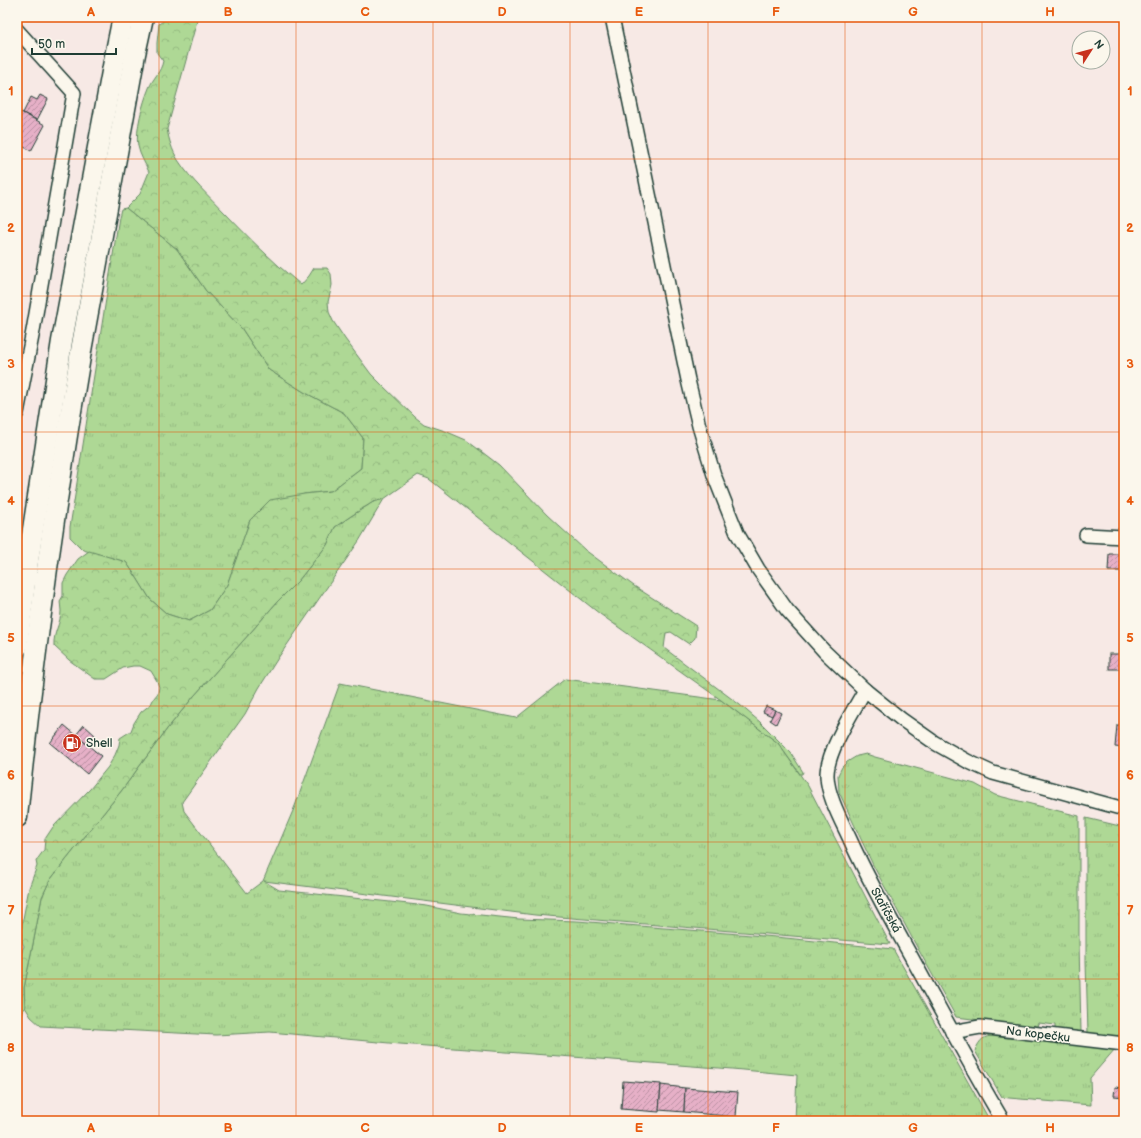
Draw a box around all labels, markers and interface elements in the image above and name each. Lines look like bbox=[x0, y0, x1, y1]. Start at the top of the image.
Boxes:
text: A bbox=[86, 4, 95, 20]
text: B bbox=[223, 4, 233, 20]
text: C bbox=[360, 4, 370, 20]
text: D bbox=[497, 4, 507, 20]
text: E bbox=[635, 4, 644, 20]
text: F bbox=[772, 4, 780, 20]
text: G bbox=[908, 4, 918, 20]
text: H bbox=[1045, 4, 1055, 20]
scale bar bbox=[32, 30, 116, 56]
north arrow bbox=[1071, 30, 1111, 70]
text: 50 m bbox=[38, 37, 65, 52]
text: N bbox=[1091, 37, 1106, 52]
text: 1 bbox=[8, 83, 14, 99]
text: 1 bbox=[1127, 83, 1133, 99]
text: 2 bbox=[7, 220, 15, 236]
text: 2 bbox=[1126, 220, 1134, 236]
text: 3 bbox=[7, 356, 15, 372]
text: 3 bbox=[1126, 356, 1134, 372]
text: 4 bbox=[7, 493, 15, 509]
text: 4 bbox=[1126, 493, 1134, 509]
text: 5 bbox=[7, 630, 15, 646]
text: 5 bbox=[1126, 630, 1134, 646]
fuel station icon: Shell bbox=[61, 732, 83, 754]
place label: Shell bbox=[86, 736, 112, 751]
text: 6 bbox=[7, 767, 15, 783]
text: 6 bbox=[1126, 767, 1134, 783]
street label: Staříčská bbox=[867, 885, 904, 936]
text: 7 bbox=[7, 903, 15, 919]
text: 7 bbox=[1126, 903, 1134, 919]
street label: Na kopečku bbox=[1005, 1023, 1071, 1046]
text: 8 bbox=[7, 1040, 15, 1056]
text: 8 bbox=[1126, 1040, 1134, 1056]
text: A bbox=[86, 1120, 95, 1136]
text: B bbox=[223, 1120, 233, 1136]
text: C bbox=[360, 1120, 370, 1136]
text: D bbox=[497, 1120, 507, 1136]
text: E bbox=[635, 1120, 644, 1136]
text: F bbox=[772, 1120, 780, 1136]
text: G bbox=[908, 1120, 918, 1136]
text: H bbox=[1045, 1120, 1055, 1136]

